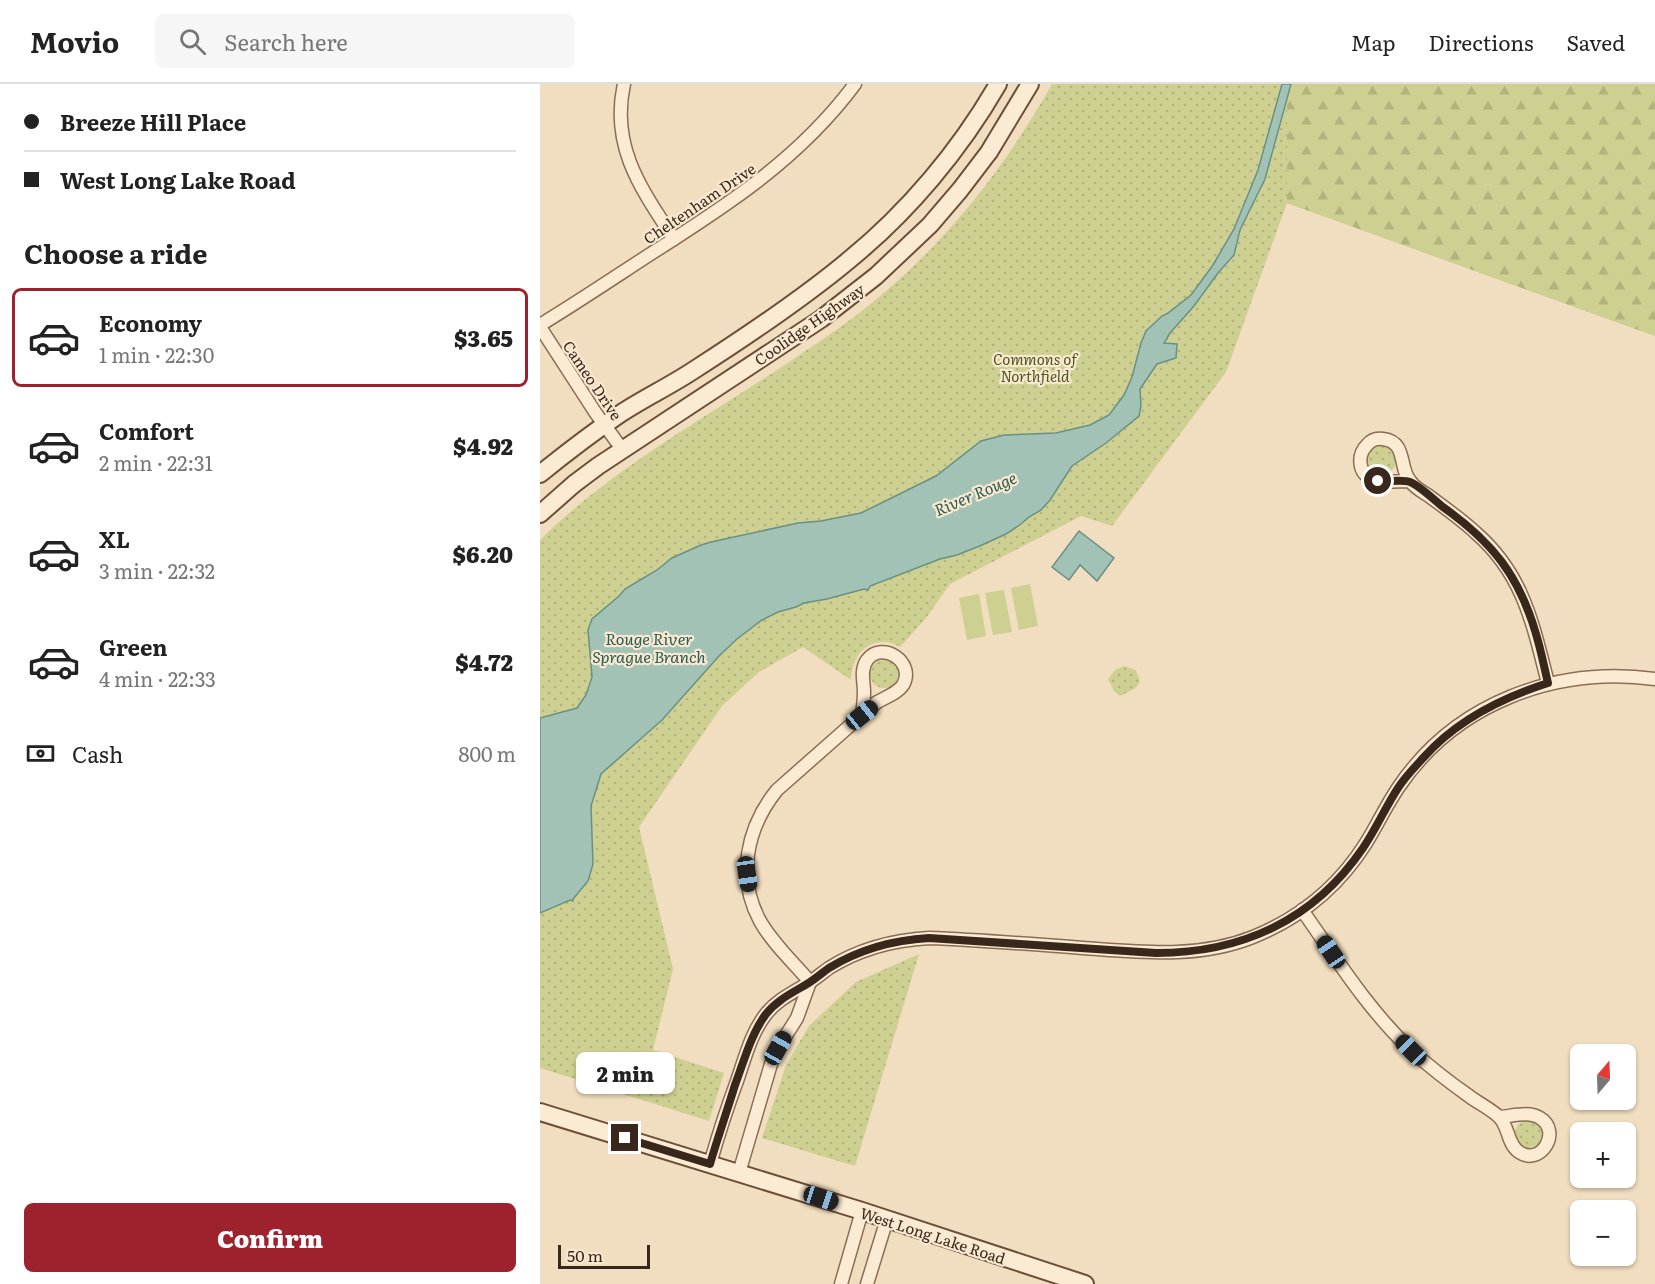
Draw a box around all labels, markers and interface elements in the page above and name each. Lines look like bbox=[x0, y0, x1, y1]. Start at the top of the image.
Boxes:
search box bbox=[155, 14, 575, 68]
text: Movio bbox=[30, 20, 119, 62]
icon: search bbox=[176, 25, 209, 58]
text: Search here bbox=[224, 25, 348, 58]
text: Map bbox=[1351, 26, 1396, 57]
text: Directions bbox=[1429, 26, 1534, 57]
text: Saved bbox=[1567, 26, 1625, 57]
text: Breeze Hill Place bbox=[60, 105, 246, 138]
street label: Cheltenham Drive bbox=[638, 157, 760, 249]
text: West Long Lake Road bbox=[60, 163, 296, 196]
text: Choose a ride bbox=[24, 232, 207, 272]
street label: Coolidge Highway bbox=[749, 277, 869, 371]
text: Economy bbox=[99, 306, 202, 339]
icon: car bbox=[27, 311, 81, 365]
text: $3.65 bbox=[454, 321, 513, 354]
street label: Cameo Drive bbox=[558, 336, 628, 425]
text: 1 min · 22:30 bbox=[99, 339, 214, 369]
park label: Commons of Northfield bbox=[993, 347, 1079, 387]
text: Comfort bbox=[99, 414, 194, 447]
icon: car bbox=[27, 419, 81, 473]
text: $4.92 bbox=[453, 429, 513, 462]
text: 2 min · 22:31 bbox=[99, 447, 213, 477]
water label: River Rouge bbox=[930, 465, 1020, 521]
route start bbox=[1364, 467, 1391, 494]
text: XL bbox=[99, 522, 130, 555]
icon: car bbox=[27, 527, 81, 581]
text: $6.20 bbox=[453, 537, 513, 570]
text: 3 min · 22:32 bbox=[99, 555, 215, 585]
water label: Rouge River Sprague Branch bbox=[592, 626, 706, 668]
text: Green bbox=[99, 630, 168, 663]
icon: car bbox=[27, 635, 81, 689]
text: $4.72 bbox=[455, 645, 513, 678]
text: 4 min · 22:33 bbox=[99, 663, 216, 693]
car bbox=[842, 697, 882, 733]
icon: cash bbox=[24, 737, 57, 770]
text: Cash bbox=[72, 737, 123, 770]
text: 800 m bbox=[458, 738, 516, 768]
car bbox=[736, 855, 758, 893]
car bbox=[1313, 932, 1349, 972]
car bbox=[761, 1028, 795, 1068]
car bbox=[1392, 1031, 1430, 1069]
north arrow bbox=[1570, 1044, 1636, 1110]
map controls bbox=[1570, 1044, 1636, 1266]
callout: 2 min bbox=[576, 1051, 674, 1093]
text: 2 min bbox=[597, 1058, 654, 1088]
button: + bbox=[1570, 1122, 1636, 1188]
route end bbox=[611, 1124, 638, 1151]
car bbox=[801, 1184, 841, 1212]
button: − bbox=[1570, 1200, 1636, 1266]
street label: West Long Lake Road bbox=[857, 1201, 1009, 1269]
button: Confirm bbox=[24, 1203, 516, 1272]
scale bar bbox=[558, 1242, 650, 1270]
text: 50 m bbox=[567, 1243, 603, 1267]

